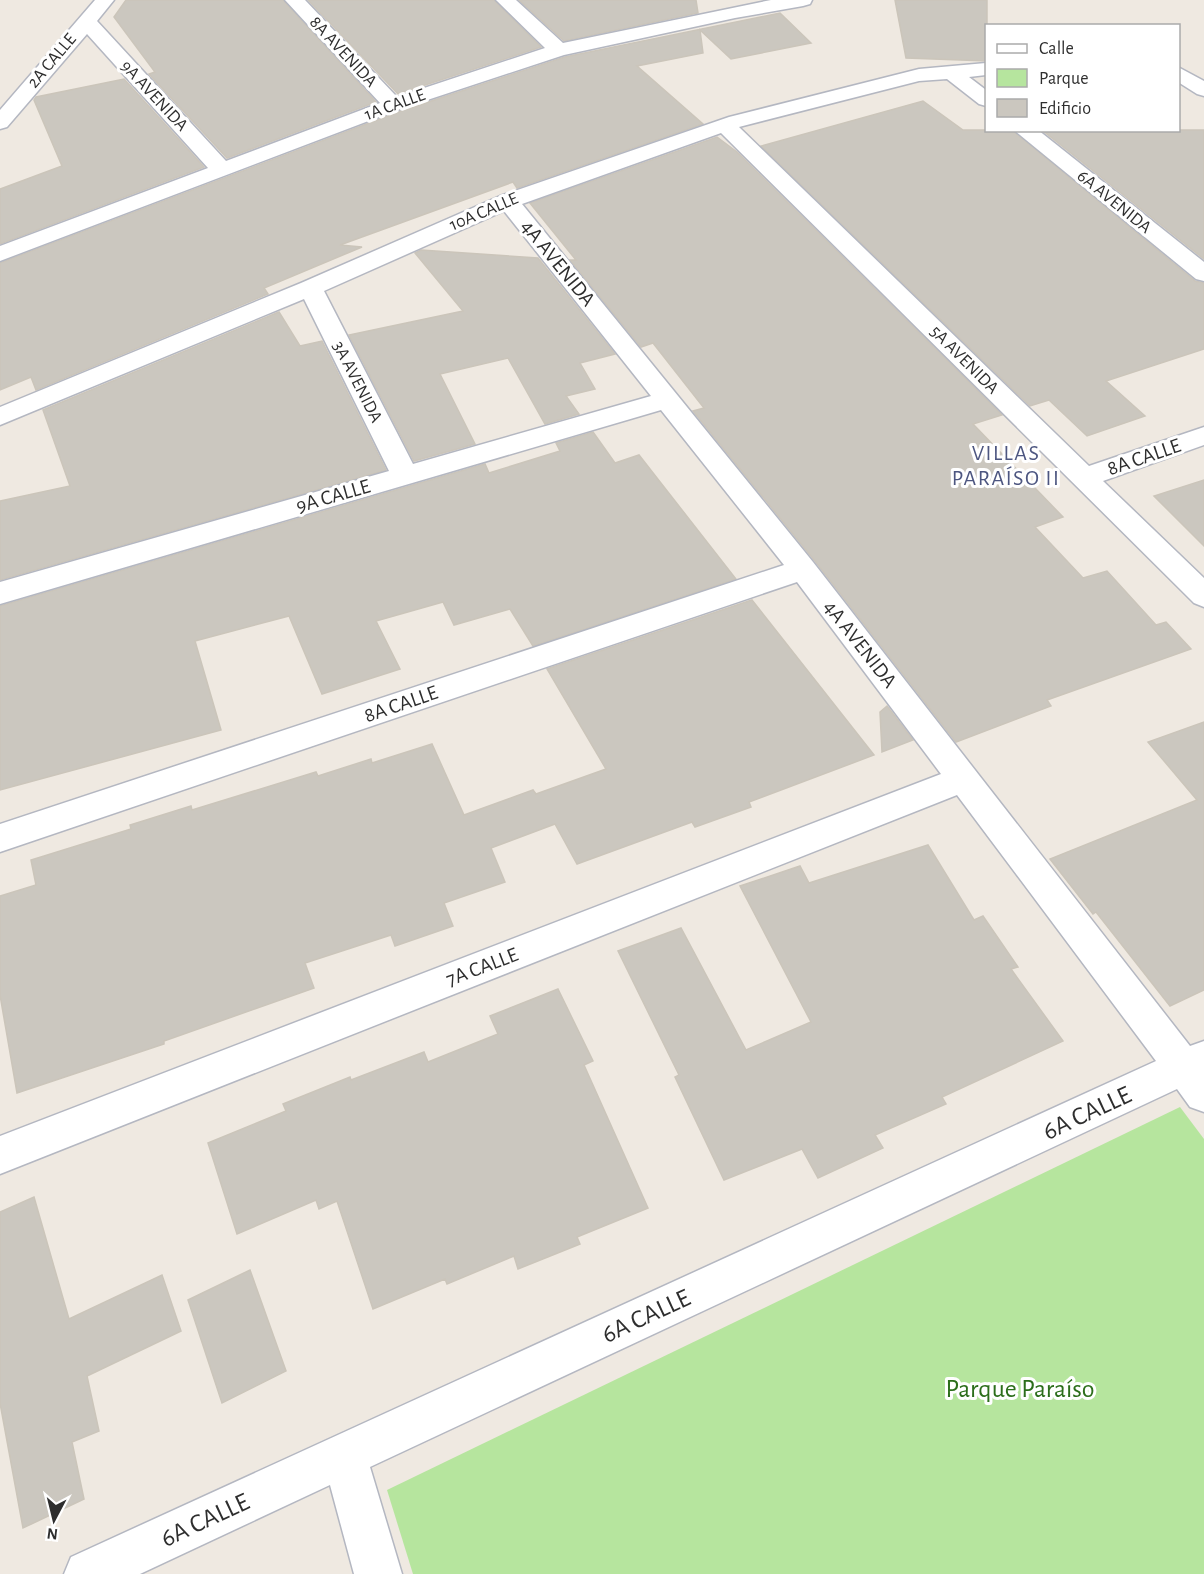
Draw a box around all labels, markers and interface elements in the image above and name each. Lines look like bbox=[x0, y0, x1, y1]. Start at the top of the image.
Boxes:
street label: 8A AVENIDA bbox=[306, 13, 381, 91]
legend bbox=[985, 24, 1180, 132]
street label: 2A CALLE bbox=[24, 30, 80, 92]
text: Calle bbox=[1039, 40, 1074, 58]
street label: 9A AVENIDA bbox=[117, 57, 192, 135]
text: Parque bbox=[1039, 70, 1088, 88]
street label: 1A CALLE bbox=[362, 86, 428, 124]
text: Edificio bbox=[1039, 100, 1091, 118]
street label: 6A AVENIDA bbox=[1074, 167, 1155, 238]
street label: 10A CALLE bbox=[447, 189, 521, 234]
street label: 4A AVENIDA bbox=[517, 216, 599, 310]
street label: 5A AVENIDA bbox=[926, 322, 1002, 398]
street label: 3A AVENIDA bbox=[329, 338, 385, 426]
street label: 8A CALLE bbox=[1105, 435, 1183, 479]
district label: VILLAS PARAÍSO II bbox=[952, 442, 1060, 489]
street label: 9A CALLE bbox=[294, 475, 372, 517]
street label: 4A AVENIDA bbox=[819, 596, 901, 692]
street label: 8A CALLE bbox=[362, 682, 440, 726]
street label: 7A CALLE bbox=[443, 944, 521, 990]
street label: 6A CALLE bbox=[1039, 1081, 1135, 1145]
street label: 6A CALLE bbox=[598, 1284, 694, 1348]
park label: Parque Paraíso bbox=[945, 1376, 1095, 1402]
street label: 6A CALLE bbox=[157, 1488, 253, 1552]
north arrow bbox=[24, 1490, 84, 1550]
text: N bbox=[46, 1525, 59, 1543]

